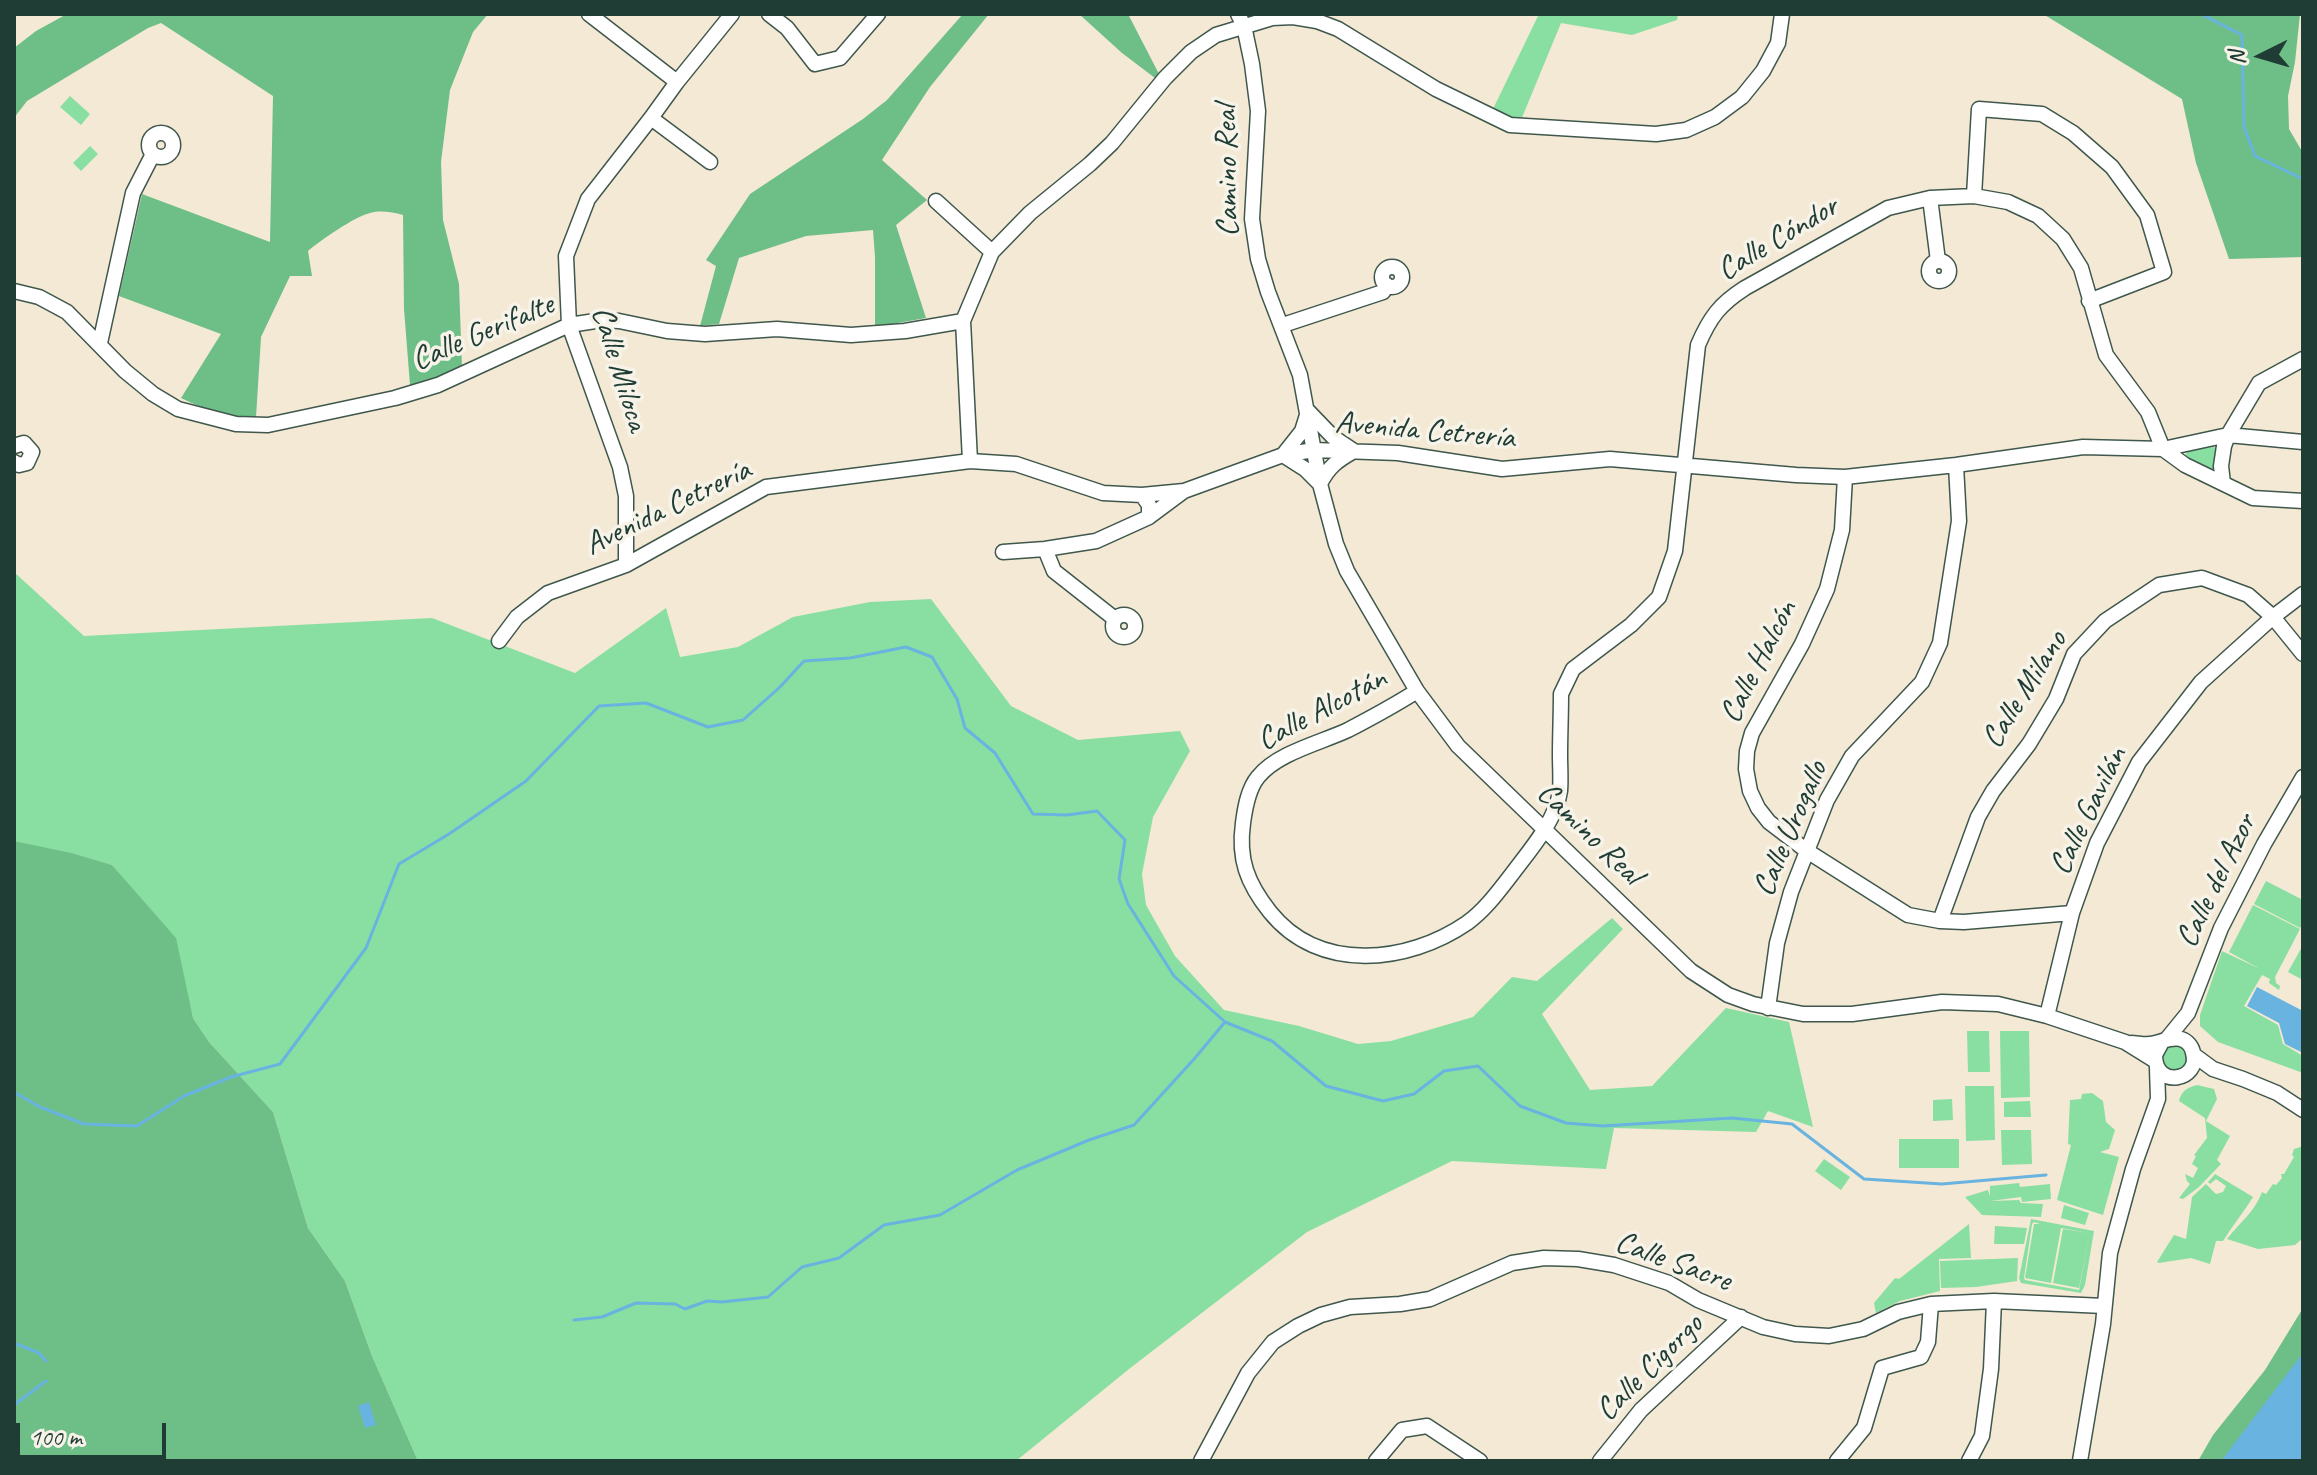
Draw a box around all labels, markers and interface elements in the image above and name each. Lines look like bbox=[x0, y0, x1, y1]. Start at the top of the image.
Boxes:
north arrow bbox=[2221, 16, 2301, 96]
text: N bbox=[2223, 50, 2252, 66]
street label: Camino Real bbox=[1208, 105, 1248, 237]
street label: Calle Cóndor bbox=[1711, 188, 1845, 290]
street label: Calle Gerifalte bbox=[406, 286, 560, 380]
street label: Calle Miloca bbox=[582, 302, 656, 436]
street label: Avenida Cetrería bbox=[1334, 404, 1516, 458]
street label: Avenida Cetrería bbox=[579, 451, 757, 565]
street label: Calle Halcón bbox=[1712, 594, 1806, 730]
street label: Calle Milano bbox=[1974, 624, 2076, 756]
street label: Calle Alcotán bbox=[1251, 660, 1393, 760]
street label: Calle Gavilán bbox=[2042, 741, 2136, 881]
street label: Calle Urogallo bbox=[1745, 756, 1837, 902]
street label: Camino Real bbox=[1528, 774, 1650, 894]
street label: Calle del Azor bbox=[2168, 808, 2266, 954]
street label: Calle Sacre bbox=[1610, 1223, 1736, 1301]
street label: Calle Cigorgo bbox=[1588, 1306, 1712, 1430]
scale bar bbox=[20, 1407, 170, 1457]
text: 100 m bbox=[30, 1422, 82, 1452]

